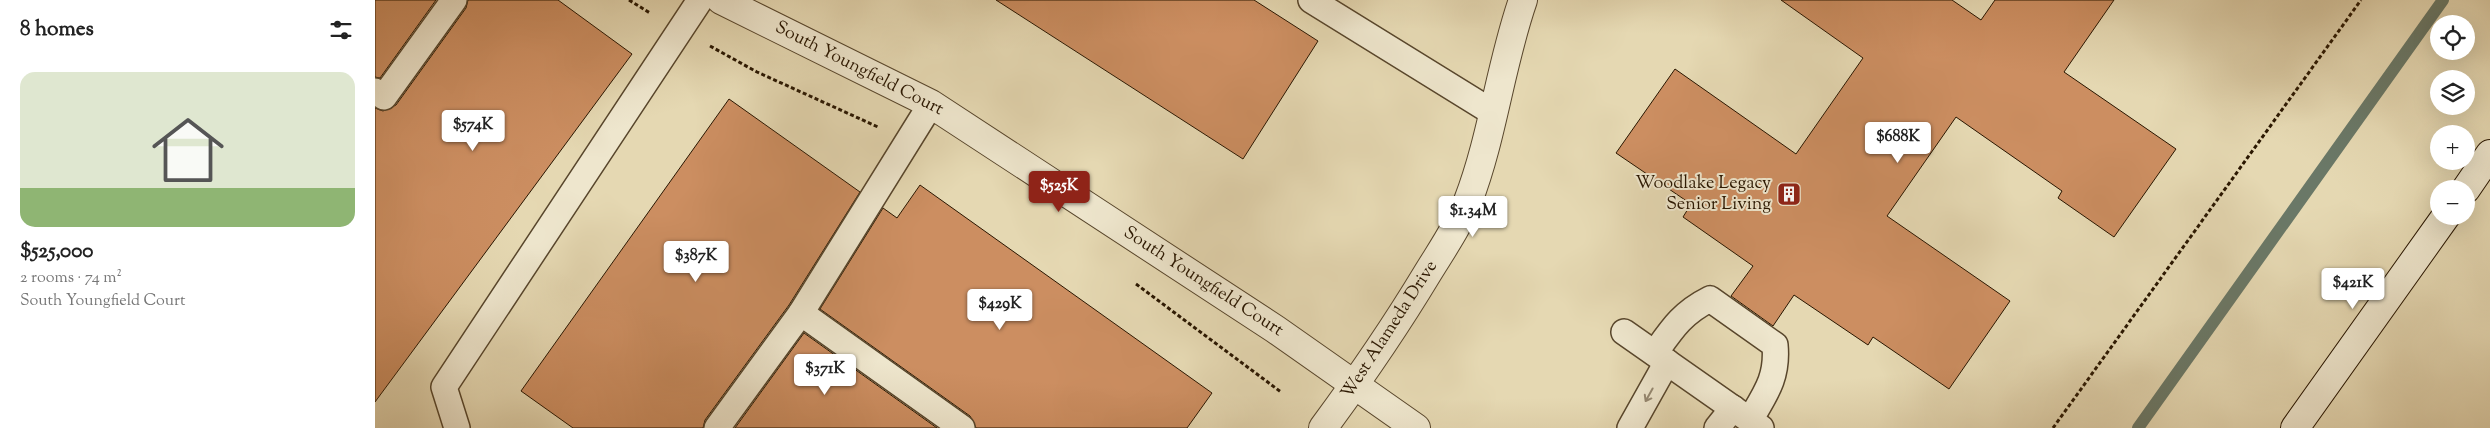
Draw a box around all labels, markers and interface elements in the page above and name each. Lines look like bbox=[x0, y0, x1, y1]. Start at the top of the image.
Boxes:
text: 8 homes bbox=[20, 15, 94, 45]
street label: South Youngfield Court bbox=[770, 15, 948, 123]
map controls bbox=[2430, 15, 2475, 225]
button: locate bbox=[2430, 15, 2475, 60]
icon: filters bbox=[327, 16, 355, 44]
button: layers bbox=[2430, 70, 2475, 115]
icon: home bbox=[143, 105, 233, 195]
pin: $574K bbox=[438, 110, 508, 152]
text: $574K bbox=[453, 114, 493, 137]
pin: $688K bbox=[1863, 121, 1933, 164]
button: + bbox=[2430, 125, 2475, 170]
text: $688K bbox=[1876, 126, 1920, 149]
pin: $525K bbox=[1024, 170, 1094, 213]
place label: Woodlake Legacy Senior Living bbox=[1635, 171, 1771, 218]
text: $525K bbox=[1040, 175, 1078, 198]
button: − bbox=[2430, 180, 2475, 225]
building icon: Woodlake Legacy Senior Living bbox=[1776, 181, 1802, 207]
pin: $1.34M bbox=[1432, 196, 1514, 238]
text: $1.34M bbox=[1449, 200, 1497, 223]
street label: South Youngfield Court bbox=[1118, 220, 1288, 344]
text: $525,000 bbox=[20, 237, 93, 267]
pin: $387K bbox=[661, 240, 731, 283]
text: $387K bbox=[675, 245, 717, 268]
street label: West Alameda Drive bbox=[1335, 256, 1445, 404]
text: 2 rooms · 74 m² bbox=[20, 267, 122, 290]
pin: $421K bbox=[2318, 268, 2388, 310]
text: $421K bbox=[2332, 272, 2374, 295]
pin: $429K bbox=[965, 288, 1035, 331]
text: South Youngfield Court bbox=[20, 290, 185, 313]
text: $429K bbox=[978, 293, 1022, 316]
pin: $371K bbox=[790, 354, 860, 396]
text: $371K bbox=[805, 358, 845, 381]
one-way arrow bbox=[1643, 387, 1653, 401]

